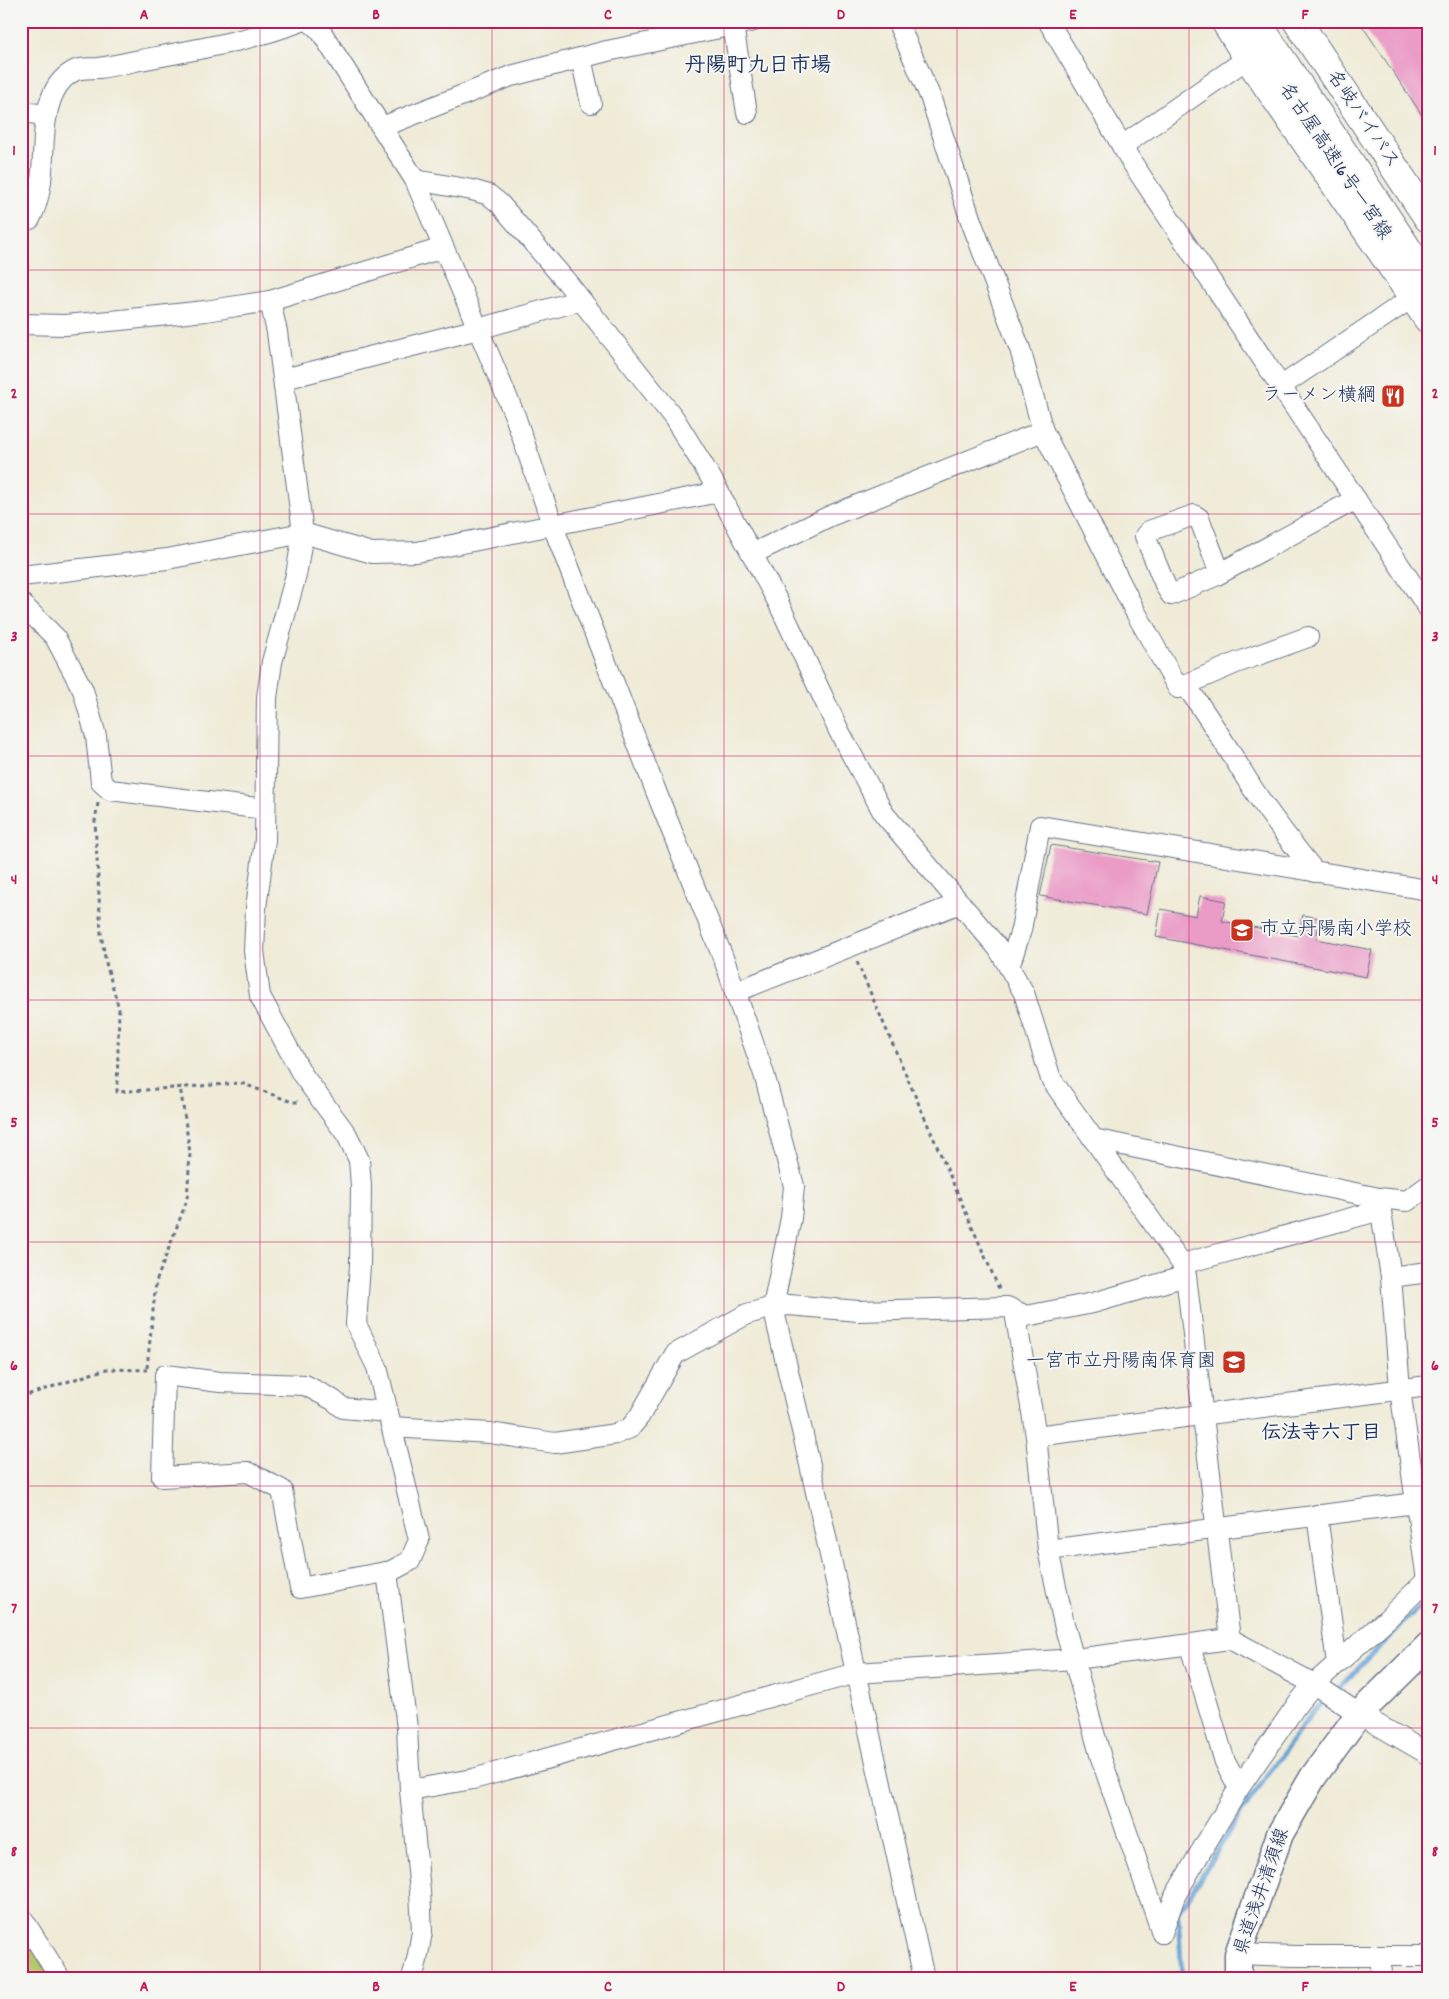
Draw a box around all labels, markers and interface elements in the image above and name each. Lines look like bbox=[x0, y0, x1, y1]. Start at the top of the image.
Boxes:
text: A bbox=[140, 4, 149, 27]
text: B bbox=[372, 4, 380, 27]
text: C bbox=[604, 4, 612, 27]
text: D bbox=[837, 4, 846, 27]
text: E bbox=[1069, 4, 1077, 27]
text: F bbox=[1301, 4, 1309, 27]
district label: 丹陽町九日市場 bbox=[685, 52, 832, 82]
street label: 名岐バイパス bbox=[1319, 65, 1405, 175]
street label: 名古屋高速16号一宮線 bbox=[1271, 78, 1397, 246]
text: 1 bbox=[12, 140, 16, 163]
text: 1 bbox=[1433, 140, 1437, 163]
text: 2 bbox=[11, 383, 18, 406]
place label: ラーメン横綱 bbox=[1262, 383, 1376, 410]
restaurant icon: ラーメン横綱 bbox=[1380, 383, 1406, 409]
text: 2 bbox=[1432, 383, 1439, 406]
text: 3 bbox=[10, 626, 18, 649]
text: 3 bbox=[1431, 626, 1439, 649]
text: 4 bbox=[11, 869, 17, 892]
text: 4 bbox=[1432, 869, 1438, 892]
school or university icon: 市立丹陽南小学校 bbox=[1229, 917, 1255, 943]
place label: 市立丹陽南小学校 bbox=[1260, 917, 1412, 944]
text: 5 bbox=[10, 1112, 18, 1135]
text: 5 bbox=[1431, 1112, 1439, 1135]
place label: 一宮市立丹陽南保育園 bbox=[1026, 1349, 1216, 1376]
school or university icon: 一宮市立丹陽南保育園 bbox=[1221, 1349, 1247, 1375]
text: 6 bbox=[10, 1355, 18, 1378]
text: 6 bbox=[1431, 1355, 1439, 1378]
district label: 伝法寺六丁目 bbox=[1261, 1420, 1381, 1448]
text: 7 bbox=[11, 1598, 17, 1621]
text: 7 bbox=[1432, 1598, 1438, 1621]
street label: 県道浅井清須線 bbox=[1229, 1825, 1297, 1959]
text: 8 bbox=[11, 1841, 18, 1864]
text: 8 bbox=[1432, 1841, 1439, 1864]
text: A bbox=[140, 1976, 149, 1999]
text: B bbox=[372, 1976, 380, 1999]
text: C bbox=[604, 1976, 612, 1999]
text: D bbox=[837, 1976, 846, 1999]
text: E bbox=[1069, 1976, 1077, 1999]
text: F bbox=[1301, 1976, 1309, 1999]

